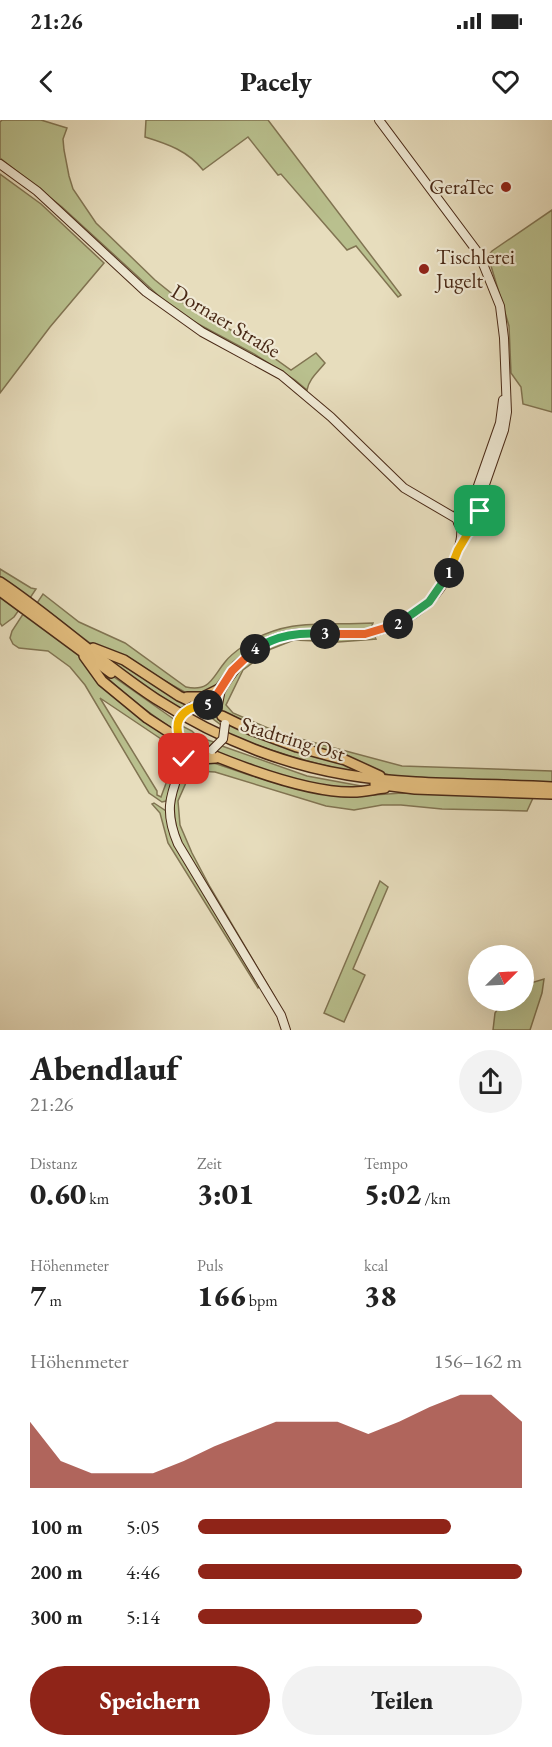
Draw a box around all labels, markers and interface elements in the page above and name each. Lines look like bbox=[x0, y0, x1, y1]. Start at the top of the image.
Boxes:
text: 21:26 bbox=[30, 7, 83, 36]
text: Pacely bbox=[240, 64, 312, 99]
icon: back bbox=[30, 65, 63, 98]
icon: heart bbox=[489, 65, 522, 98]
place label: GeraTec bbox=[429, 173, 494, 200]
marker: GeraTec bbox=[499, 180, 513, 194]
place label: Tischlerei Jugelt bbox=[434, 243, 515, 294]
marker: Tischlerei Jugelt bbox=[417, 262, 431, 276]
street label: Dornaer Straße bbox=[167, 277, 286, 364]
pin bbox=[454, 485, 505, 536]
icon: arrive bbox=[463, 494, 496, 527]
pin: 1 bbox=[434, 558, 464, 588]
text: 1 bbox=[445, 562, 453, 583]
pin: 2 bbox=[383, 609, 413, 639]
text: 2 bbox=[394, 613, 402, 634]
pin: 3 bbox=[310, 619, 340, 649]
text: 3 bbox=[321, 623, 329, 644]
pin: 4 bbox=[240, 634, 270, 664]
text: 4 bbox=[251, 638, 259, 659]
pin: 5 bbox=[193, 690, 223, 720]
text: 5 bbox=[204, 694, 212, 715]
street label: Stadtring Ost bbox=[238, 710, 349, 767]
pin bbox=[158, 733, 209, 784]
icon: check bbox=[167, 742, 200, 775]
north arrow bbox=[468, 945, 534, 1011]
map controls bbox=[468, 945, 534, 1011]
text: Abendlauf bbox=[30, 1047, 179, 1090]
button: share bbox=[459, 1050, 522, 1113]
text: 21:26 bbox=[30, 1091, 73, 1117]
text: Distanz bbox=[30, 1153, 77, 1174]
text: Zeit bbox=[197, 1153, 222, 1174]
text: Tempo bbox=[364, 1153, 408, 1174]
text: 0.60 bbox=[30, 1174, 86, 1213]
text: 3:01 bbox=[197, 1174, 254, 1213]
text: 5:02 bbox=[364, 1174, 421, 1213]
text: km bbox=[86, 1188, 109, 1209]
text: /km bbox=[421, 1188, 451, 1209]
text: Höhenmeter bbox=[30, 1255, 109, 1276]
text: Puls bbox=[197, 1255, 223, 1276]
text: kcal bbox=[364, 1255, 388, 1276]
text: 7 bbox=[30, 1276, 46, 1315]
text: 166 bbox=[197, 1276, 246, 1315]
text: 38 bbox=[364, 1276, 396, 1315]
text: m bbox=[46, 1290, 62, 1311]
text: bpm bbox=[246, 1290, 278, 1311]
text: Höhenmeter bbox=[30, 1348, 129, 1374]
text: 156–162 m bbox=[434, 1348, 522, 1374]
text: 100 m bbox=[30, 1514, 83, 1540]
text: 5:05 bbox=[126, 1514, 160, 1540]
text: 200 m bbox=[30, 1559, 83, 1585]
text: 4:46 bbox=[126, 1559, 160, 1585]
text: 300 m bbox=[30, 1604, 83, 1630]
text: 5:14 bbox=[126, 1604, 160, 1630]
button: Speichern bbox=[30, 1666, 270, 1735]
button: Teilen bbox=[282, 1666, 522, 1735]

